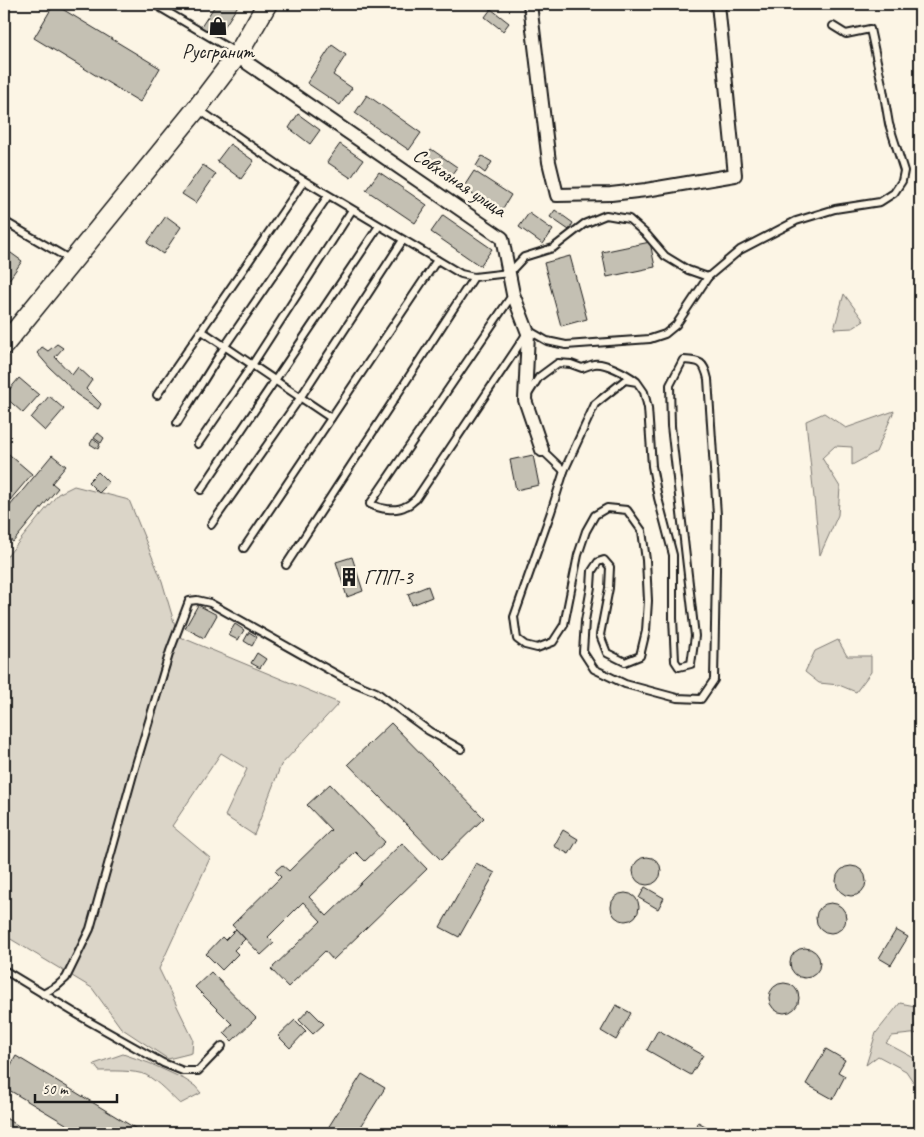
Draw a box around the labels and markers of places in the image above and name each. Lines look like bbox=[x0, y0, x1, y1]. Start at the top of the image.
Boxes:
shop icon: Русгранит bbox=[207, 15, 229, 37]
place label: Русгранит bbox=[182, 39, 256, 64]
place label: ГПП-3 bbox=[364, 565, 415, 590]
building icon: ГПП-3 bbox=[338, 566, 360, 588]

